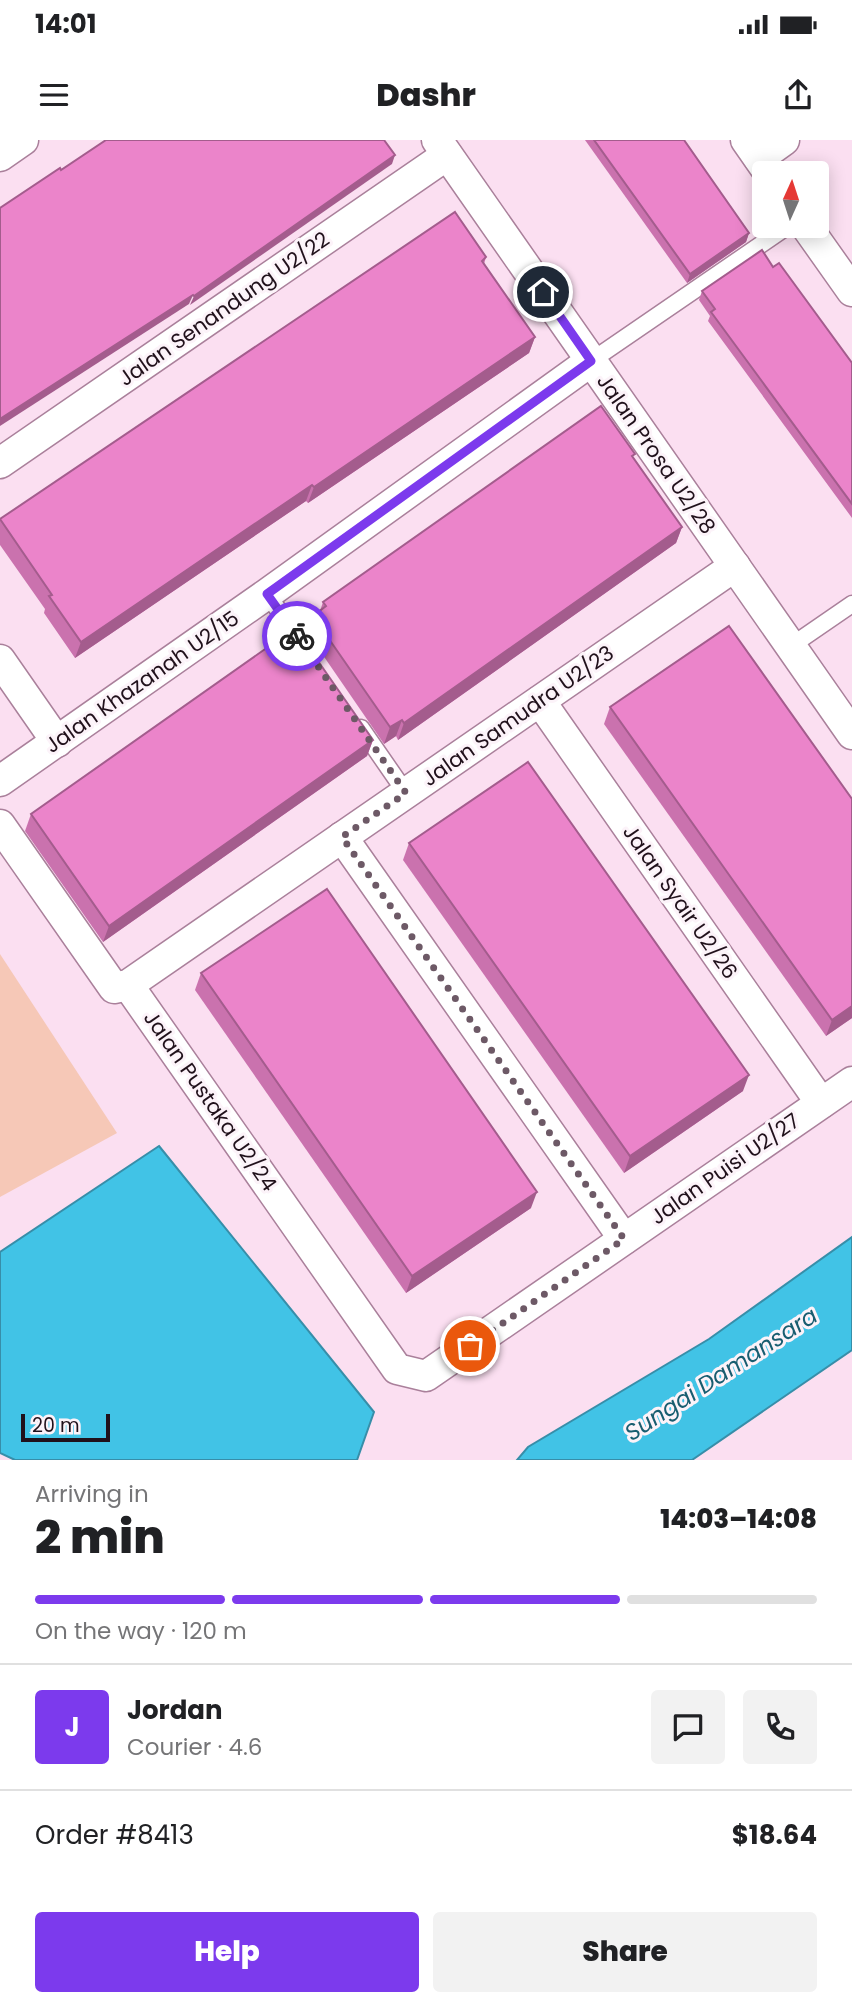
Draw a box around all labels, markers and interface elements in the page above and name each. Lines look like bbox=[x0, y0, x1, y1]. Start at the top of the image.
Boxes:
text: 14:01 bbox=[35, 6, 97, 42]
text: Dashr bbox=[376, 72, 476, 117]
icon: menu bbox=[35, 76, 73, 114]
icon: share bbox=[779, 76, 817, 114]
north arrow bbox=[752, 161, 830, 238]
map controls bbox=[752, 161, 829, 238]
street label: Jalan Senandung U2/22 bbox=[112, 225, 335, 393]
pin bbox=[513, 262, 573, 322]
icon: home bbox=[524, 273, 562, 311]
street label: Jalan Prosa U2/28 bbox=[590, 368, 723, 540]
courier bbox=[262, 601, 332, 671]
street label: Jalan Khazanah U2/15 bbox=[39, 604, 244, 760]
icon: bike bbox=[278, 617, 316, 655]
street label: Jalan Samudra U2/23 bbox=[416, 638, 619, 793]
street label: Jalan Syair U2/26 bbox=[616, 819, 745, 985]
street label: Jalan Pustaka U2/24 bbox=[137, 1005, 284, 1197]
street label: Jalan Puisi U2/27 bbox=[644, 1106, 805, 1231]
water label: Sungai Damansara bbox=[618, 1300, 824, 1448]
pin bbox=[440, 1316, 500, 1376]
icon: bag bbox=[451, 1327, 489, 1365]
scale bar bbox=[21, 1411, 110, 1443]
text: 20 m bbox=[32, 1412, 80, 1439]
text: Arriving in bbox=[35, 1478, 149, 1510]
text: 14:03–14:08 bbox=[660, 1501, 817, 1537]
text: 2 min bbox=[35, 1505, 165, 1569]
text: On the way · 120 m bbox=[35, 1615, 247, 1647]
button: chat bbox=[651, 1690, 725, 1764]
button: phone bbox=[743, 1690, 817, 1764]
text: Jordan bbox=[127, 1692, 223, 1728]
text: J bbox=[64, 1709, 80, 1745]
text: Courier · 4.6 bbox=[127, 1731, 262, 1763]
text: Order #8413 bbox=[35, 1817, 194, 1853]
text: $18.64 bbox=[732, 1817, 817, 1853]
button: Help bbox=[35, 1912, 419, 1992]
button: Share bbox=[433, 1912, 817, 1992]

